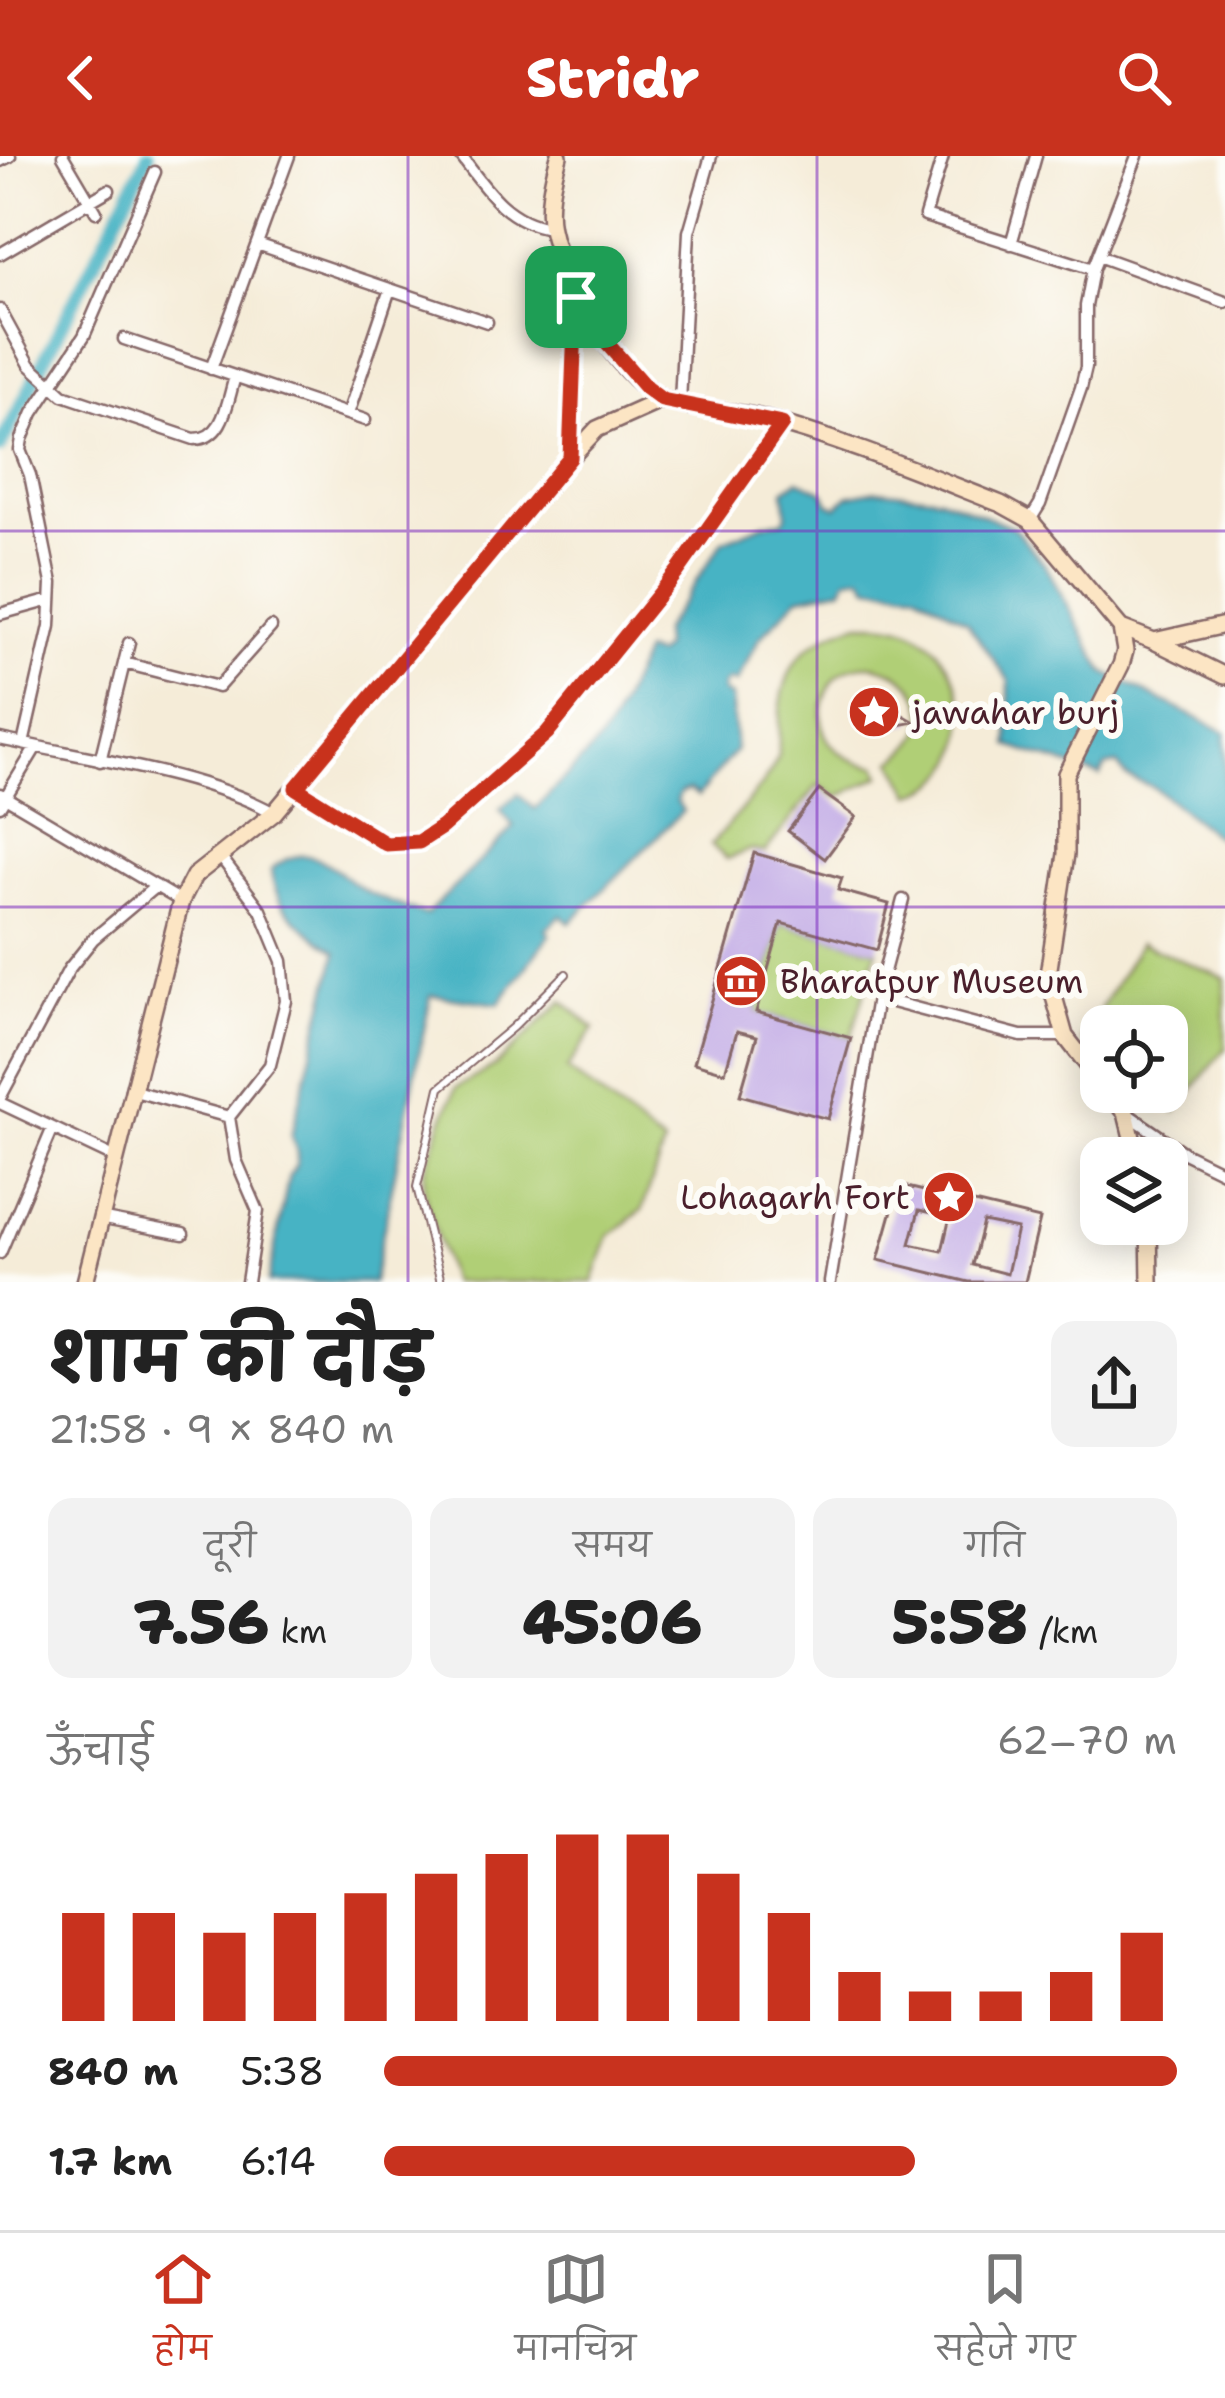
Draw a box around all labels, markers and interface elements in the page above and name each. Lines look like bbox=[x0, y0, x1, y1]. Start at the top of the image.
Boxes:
text: Stridr bbox=[526, 42, 699, 114]
icon: back bbox=[48, 45, 114, 111]
icon: search bbox=[1111, 45, 1177, 111]
pin bbox=[525, 246, 627, 348]
icon: arrive bbox=[543, 264, 609, 330]
place icon: jawahar burj bbox=[846, 684, 902, 740]
place label: jawahar burj bbox=[911, 690, 1119, 735]
museum icon: Bharatpur Museum bbox=[713, 953, 769, 1009]
place label: Bharatpur Museum bbox=[780, 959, 1083, 1004]
map controls bbox=[1080, 1005, 1188, 1245]
button: locate bbox=[1080, 1005, 1188, 1113]
button: layers bbox=[1080, 1137, 1188, 1245]
place icon: Lohagarh Fort bbox=[921, 1169, 977, 1225]
place label: Lohagarh Fort bbox=[680, 1175, 910, 1220]
text: शाम की दौड़ bbox=[48, 1314, 429, 1402]
button: share bbox=[1051, 1321, 1177, 1447]
text: 21:58 · 9 × 840 m bbox=[48, 1403, 394, 1455]
text: दूरी bbox=[204, 1523, 256, 1568]
text: समय bbox=[573, 1523, 652, 1568]
text: गति bbox=[965, 1523, 1025, 1568]
text: 7.56 bbox=[133, 1582, 269, 1662]
text: 45:06 bbox=[523, 1582, 702, 1662]
text: 5:58 bbox=[891, 1582, 1028, 1662]
text: km bbox=[269, 1609, 327, 1654]
text: /km bbox=[1028, 1609, 1098, 1654]
text: 62–70 m bbox=[997, 1714, 1177, 1766]
text: ऊँचाई bbox=[48, 1724, 153, 1776]
text: 840 m bbox=[48, 2045, 178, 2097]
text: 5:38 bbox=[240, 2045, 325, 2097]
text: 1.7 km bbox=[48, 2135, 172, 2187]
text: 6:14 bbox=[240, 2135, 316, 2187]
tab: होम bbox=[150, 2246, 216, 2385]
tab: मानचित्र bbox=[515, 2246, 636, 2385]
tab: सहेजे गए bbox=[935, 2246, 1075, 2385]

